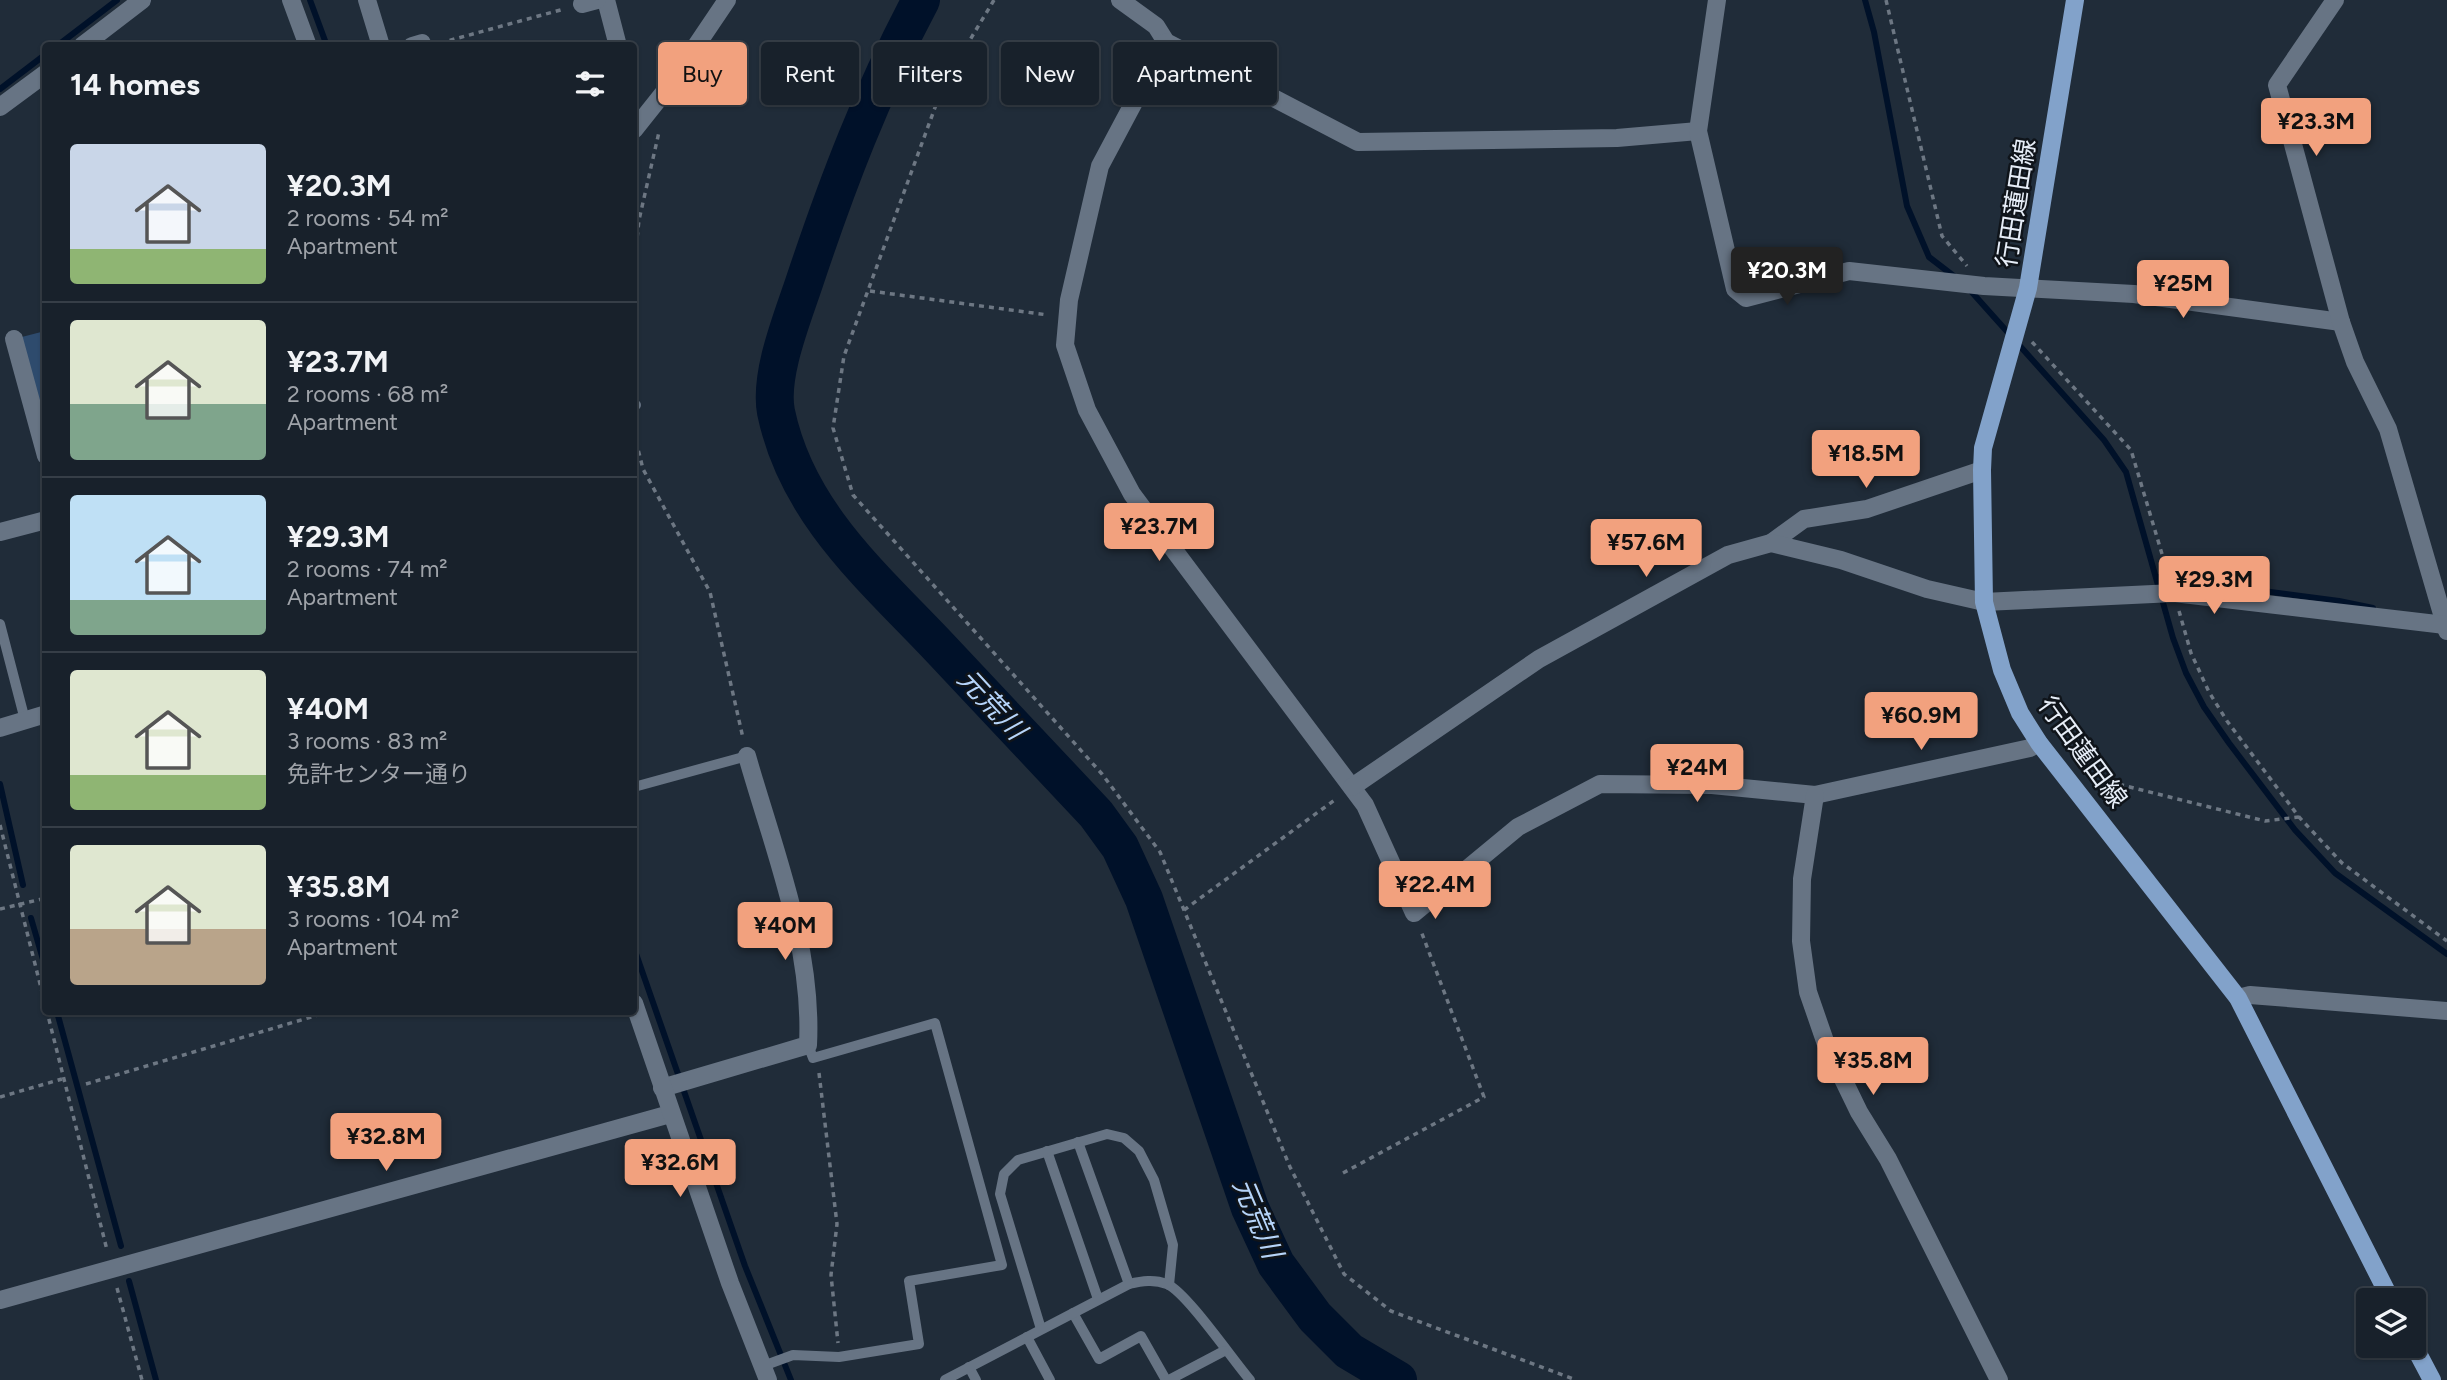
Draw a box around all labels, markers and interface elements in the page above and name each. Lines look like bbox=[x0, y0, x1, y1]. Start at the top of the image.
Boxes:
chip: Buy bbox=[658, 42, 747, 105]
chip: Rent bbox=[761, 42, 859, 105]
chip: Filters bbox=[873, 42, 987, 105]
chip: New bbox=[1001, 42, 1099, 105]
chip: Apartment bbox=[1113, 42, 1277, 105]
icon: filters bbox=[571, 65, 609, 103]
text: 14 homes bbox=[70, 66, 200, 103]
pin: ¥23.3M bbox=[2259, 99, 2373, 158]
text: ¥23.3M bbox=[2277, 107, 2355, 135]
street label: 行田蓮田線 bbox=[1990, 136, 2042, 270]
text: ¥20.3M bbox=[287, 167, 392, 204]
icon: home bbox=[126, 172, 210, 256]
text: 2 rooms · 54 m² bbox=[287, 204, 449, 232]
text: Apartment bbox=[287, 232, 398, 260]
pin: ¥20.3M bbox=[1730, 247, 1844, 307]
text: ¥20.3M bbox=[1747, 256, 1827, 284]
pin: ¥25M bbox=[2142, 260, 2224, 320]
text: ¥25M bbox=[2153, 269, 2213, 297]
text: ¥23.7M bbox=[287, 343, 389, 380]
icon: home bbox=[126, 348, 210, 432]
text: 2 rooms · 68 m² bbox=[287, 380, 448, 408]
text: Apartment bbox=[287, 408, 398, 436]
pin: ¥18.5M bbox=[1809, 430, 1923, 490]
text: ¥18.5M bbox=[1828, 439, 1904, 467]
pin: ¥23.7M bbox=[1102, 504, 1216, 563]
text: ¥23.7M bbox=[1120, 512, 1198, 540]
text: ¥29.3M bbox=[287, 518, 389, 555]
pin: ¥57.6M bbox=[1589, 520, 1703, 579]
icon: home bbox=[126, 523, 210, 607]
text: ¥57.6M bbox=[1607, 528, 1685, 556]
text: 2 rooms · 74 m² bbox=[287, 555, 448, 583]
pin: ¥29.3M bbox=[2157, 556, 2271, 616]
text: ¥29.3M bbox=[2175, 565, 2253, 593]
text: Apartment bbox=[287, 583, 398, 611]
water label: 元荒川 bbox=[951, 662, 1035, 748]
text: ¥40M bbox=[287, 690, 369, 727]
street label: 行田蓮田線 bbox=[2032, 690, 2134, 814]
pin: ¥60.9M bbox=[1864, 692, 1978, 752]
icon: home bbox=[126, 698, 210, 782]
text: ¥60.9M bbox=[1881, 701, 1961, 729]
text: 3 rooms · 83 m² bbox=[287, 727, 447, 755]
pin: ¥24M bbox=[1656, 744, 1738, 804]
text: ¥24M bbox=[1666, 753, 1728, 781]
text: 免許センター通り bbox=[287, 760, 471, 788]
pin: ¥22.4M bbox=[1378, 862, 1492, 921]
text: ¥35.8M bbox=[287, 868, 391, 905]
text: ¥22.4M bbox=[1395, 870, 1475, 898]
icon: home bbox=[126, 873, 210, 957]
pin: ¥40M bbox=[744, 902, 826, 962]
text: 3 rooms · 104 m² bbox=[287, 905, 459, 933]
text: ¥40M bbox=[754, 911, 816, 939]
text: Apartment bbox=[287, 933, 398, 961]
pin: ¥35.8M bbox=[1816, 1038, 1930, 1097]
text: ¥35.8M bbox=[1833, 1046, 1913, 1074]
pin: ¥32.8M bbox=[329, 1114, 443, 1173]
text: ¥32.8M bbox=[346, 1122, 426, 1150]
pin: ¥32.6M bbox=[623, 1140, 737, 1199]
text: ¥32.6M bbox=[641, 1148, 719, 1176]
water label: 元荒川 bbox=[1226, 1173, 1291, 1266]
map controls bbox=[2356, 1288, 2426, 1358]
button: layers bbox=[2356, 1288, 2426, 1358]

